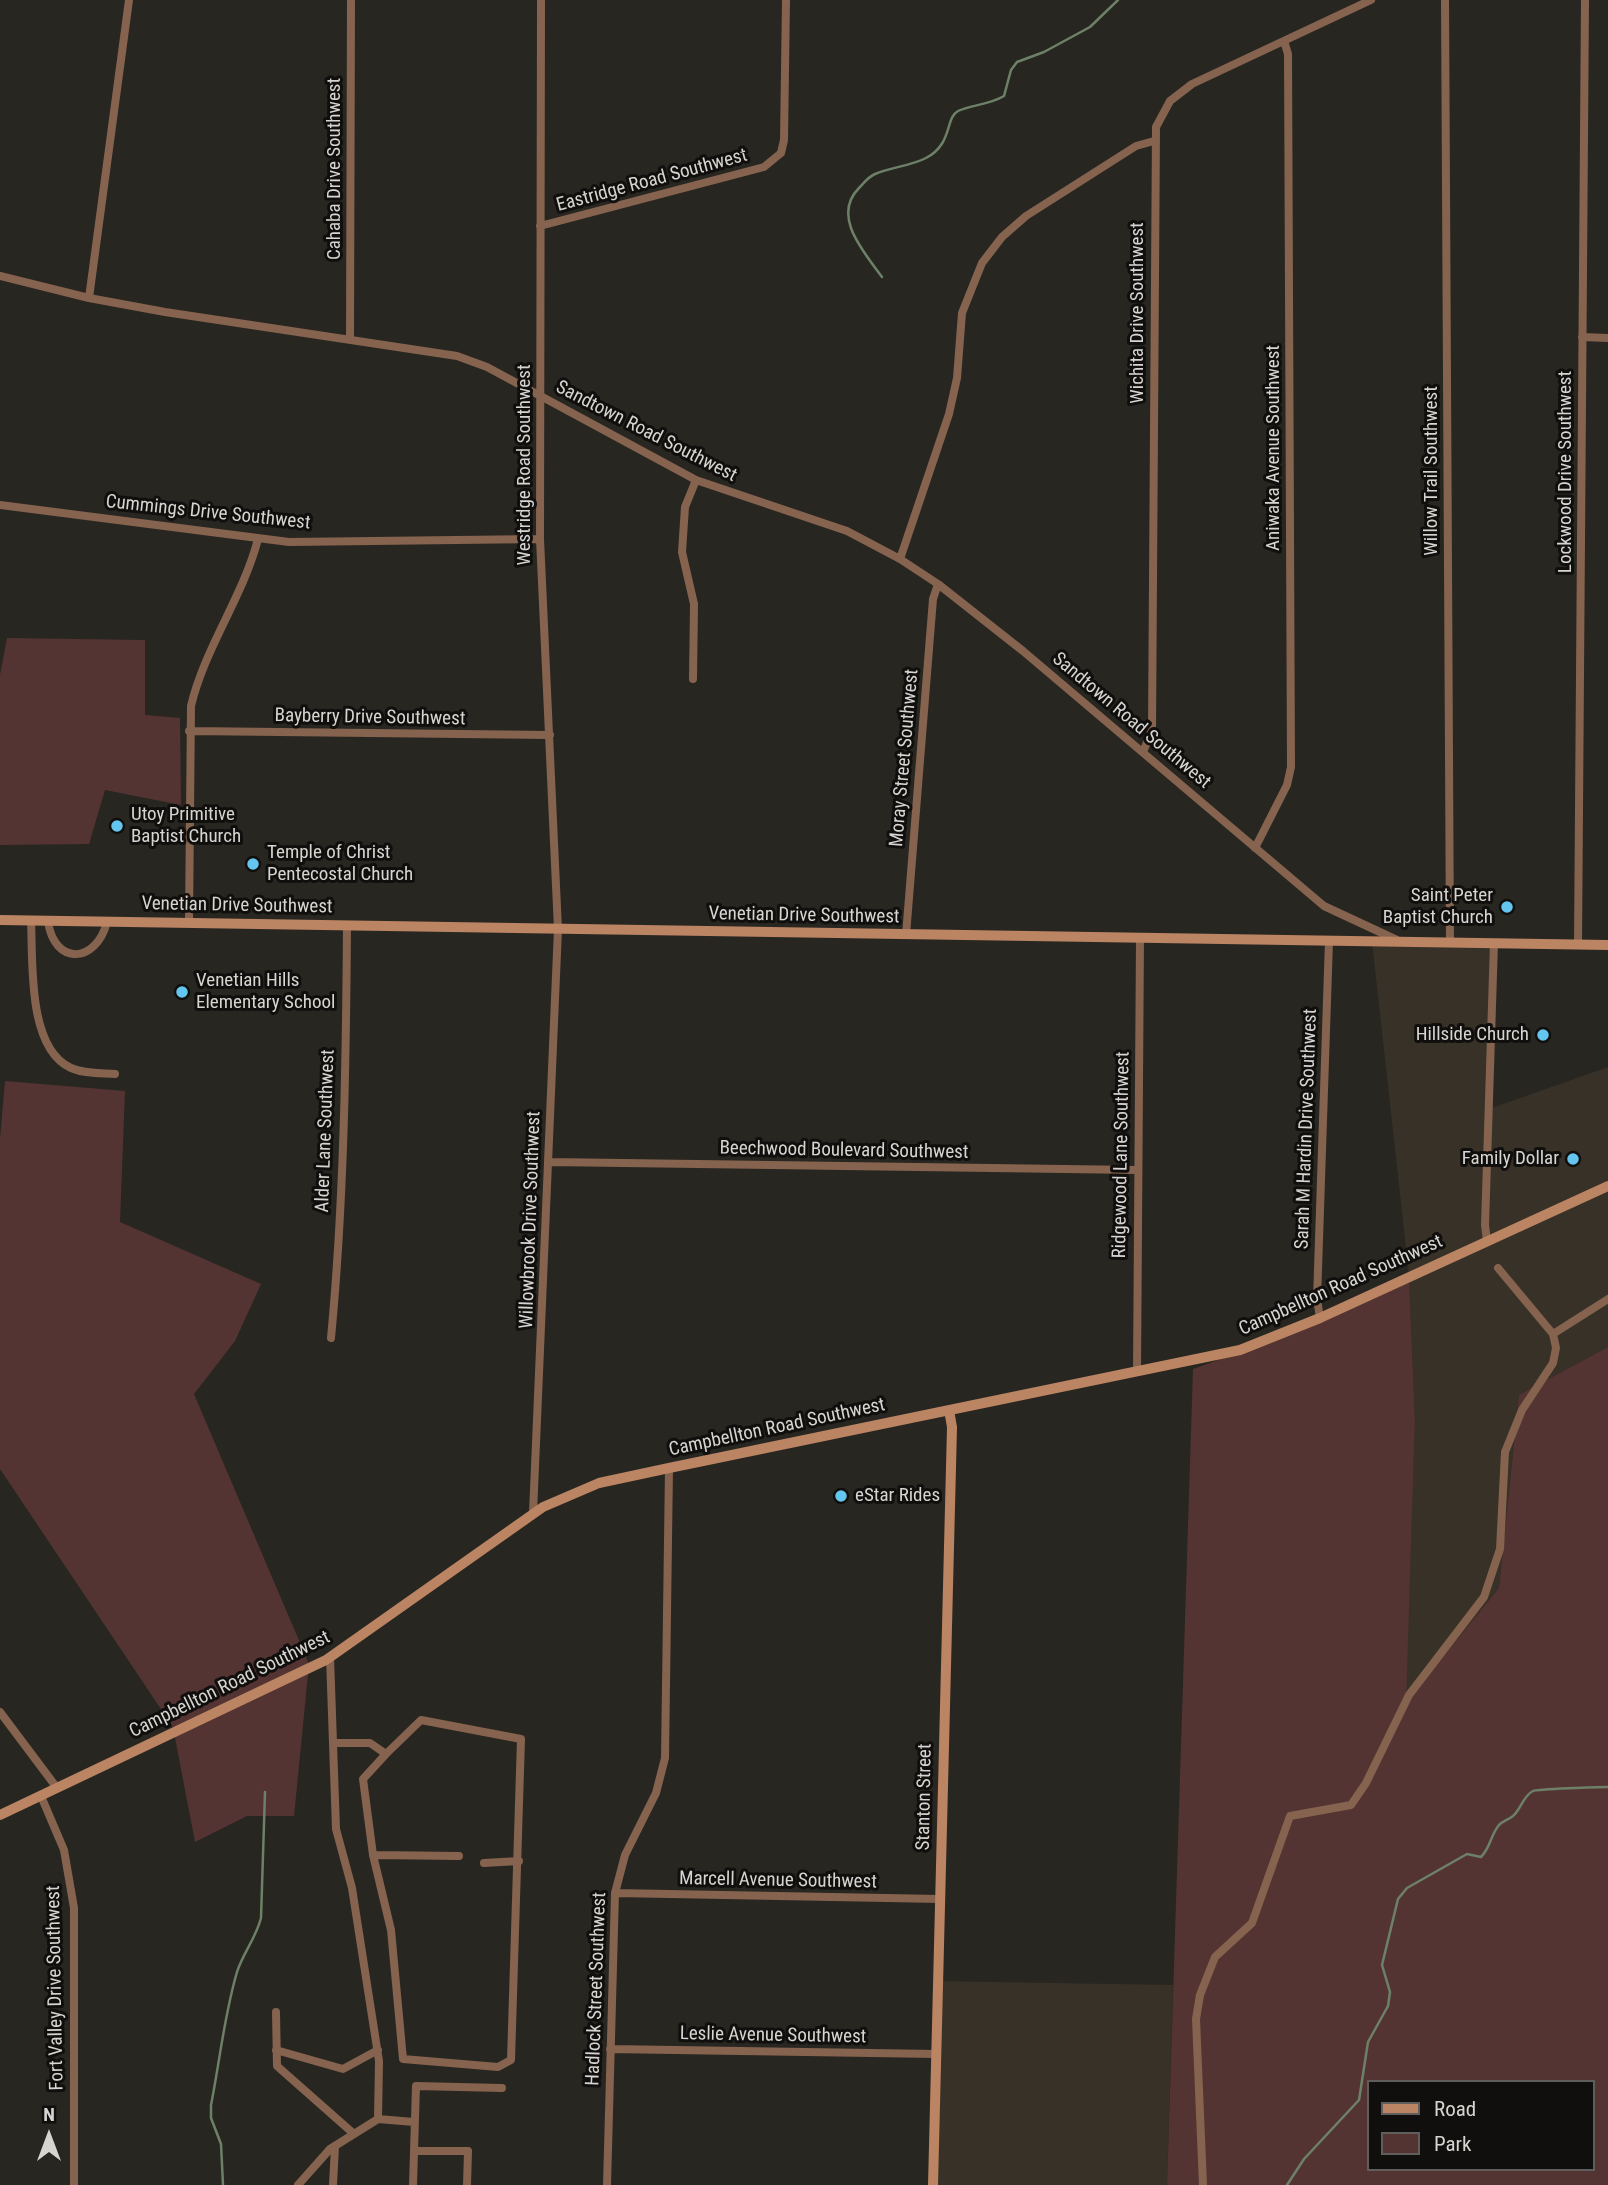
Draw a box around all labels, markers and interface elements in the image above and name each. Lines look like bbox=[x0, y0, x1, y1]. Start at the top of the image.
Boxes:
street label: Cahaba Drive Southwest bbox=[324, 78, 346, 260]
street label: Eastridge Road Southwest bbox=[554, 145, 750, 217]
street label: Wichita Drive Southwest bbox=[1127, 222, 1149, 404]
street label: Aniwaka Avenue Southwest bbox=[1263, 345, 1285, 551]
street label: Westridge Road Southwest bbox=[514, 364, 536, 566]
street label: Lockwood Drive Southwest bbox=[1555, 371, 1577, 573]
street label: Sandtown Road Southwest bbox=[552, 376, 740, 488]
street label: Willow Trail Southwest bbox=[1421, 386, 1443, 556]
street label: Cummings Drive Southwest bbox=[105, 491, 311, 535]
street label: Sandtown Road Southwest bbox=[1047, 648, 1215, 794]
street label: Moray Street Southwest bbox=[886, 668, 924, 848]
street label: Bayberry Drive Southwest bbox=[274, 705, 466, 731]
place label: Utoy Primitive Baptist Church bbox=[131, 804, 241, 848]
marker: Utoy Primitive Baptist Church bbox=[109, 818, 125, 834]
place label: Temple of Christ Pentecostal Church bbox=[267, 842, 413, 886]
marker: Temple of Christ Pentecostal Church bbox=[245, 856, 261, 872]
place label: Saint Peter Baptist Church bbox=[1383, 885, 1493, 929]
street label: Venetian Drive Southwest bbox=[141, 893, 333, 919]
marker: Saint Peter Baptist Church bbox=[1499, 899, 1515, 915]
street label: Venetian Drive Southwest bbox=[708, 903, 900, 929]
place label: Venetian Hills Elementary School bbox=[196, 970, 335, 1014]
marker: Venetian Hills Elementary School bbox=[174, 984, 190, 1000]
street label: Sarah M Hardin Drive Southwest bbox=[1291, 1008, 1323, 1250]
place label: Hillside Church bbox=[1416, 1024, 1529, 1046]
marker: Hillside Church bbox=[1535, 1027, 1551, 1043]
street label: Alder Lane Southwest bbox=[312, 1049, 340, 1213]
street label: Ridgewood Lane Southwest bbox=[1109, 1051, 1135, 1259]
street label: Willowbrook Drive Southwest bbox=[516, 1111, 546, 1329]
street label: Beechwood Boulevard Southwest bbox=[719, 1137, 969, 1165]
place label: Family Dollar bbox=[1462, 1148, 1559, 1170]
marker: Family Dollar bbox=[1565, 1151, 1581, 1167]
street label: Campbellton Road Southwest bbox=[1236, 1231, 1446, 1341]
street label: Campbellton Road Southwest bbox=[667, 1394, 887, 1462]
place label: eStar Rides bbox=[855, 1485, 940, 1507]
marker: eStar Rides bbox=[833, 1488, 849, 1504]
street label: Campbellton Road Southwest bbox=[126, 1626, 334, 1744]
street label: Stanton Street bbox=[913, 1743, 937, 1851]
street label: Marcell Avenue Southwest bbox=[679, 1868, 877, 1894]
street label: Fort Valley Drive Southwest bbox=[43, 1885, 69, 2091]
street label: Hadlock Street Southwest bbox=[582, 1892, 612, 2086]
street label: Leslie Avenue Southwest bbox=[680, 2023, 866, 2049]
legend bbox=[1366, 2080, 1594, 2171]
text: Road bbox=[1434, 2097, 1476, 2121]
north arrow bbox=[14, 2101, 84, 2171]
text: N bbox=[43, 2103, 55, 2126]
text: Park bbox=[1434, 2132, 1471, 2156]

